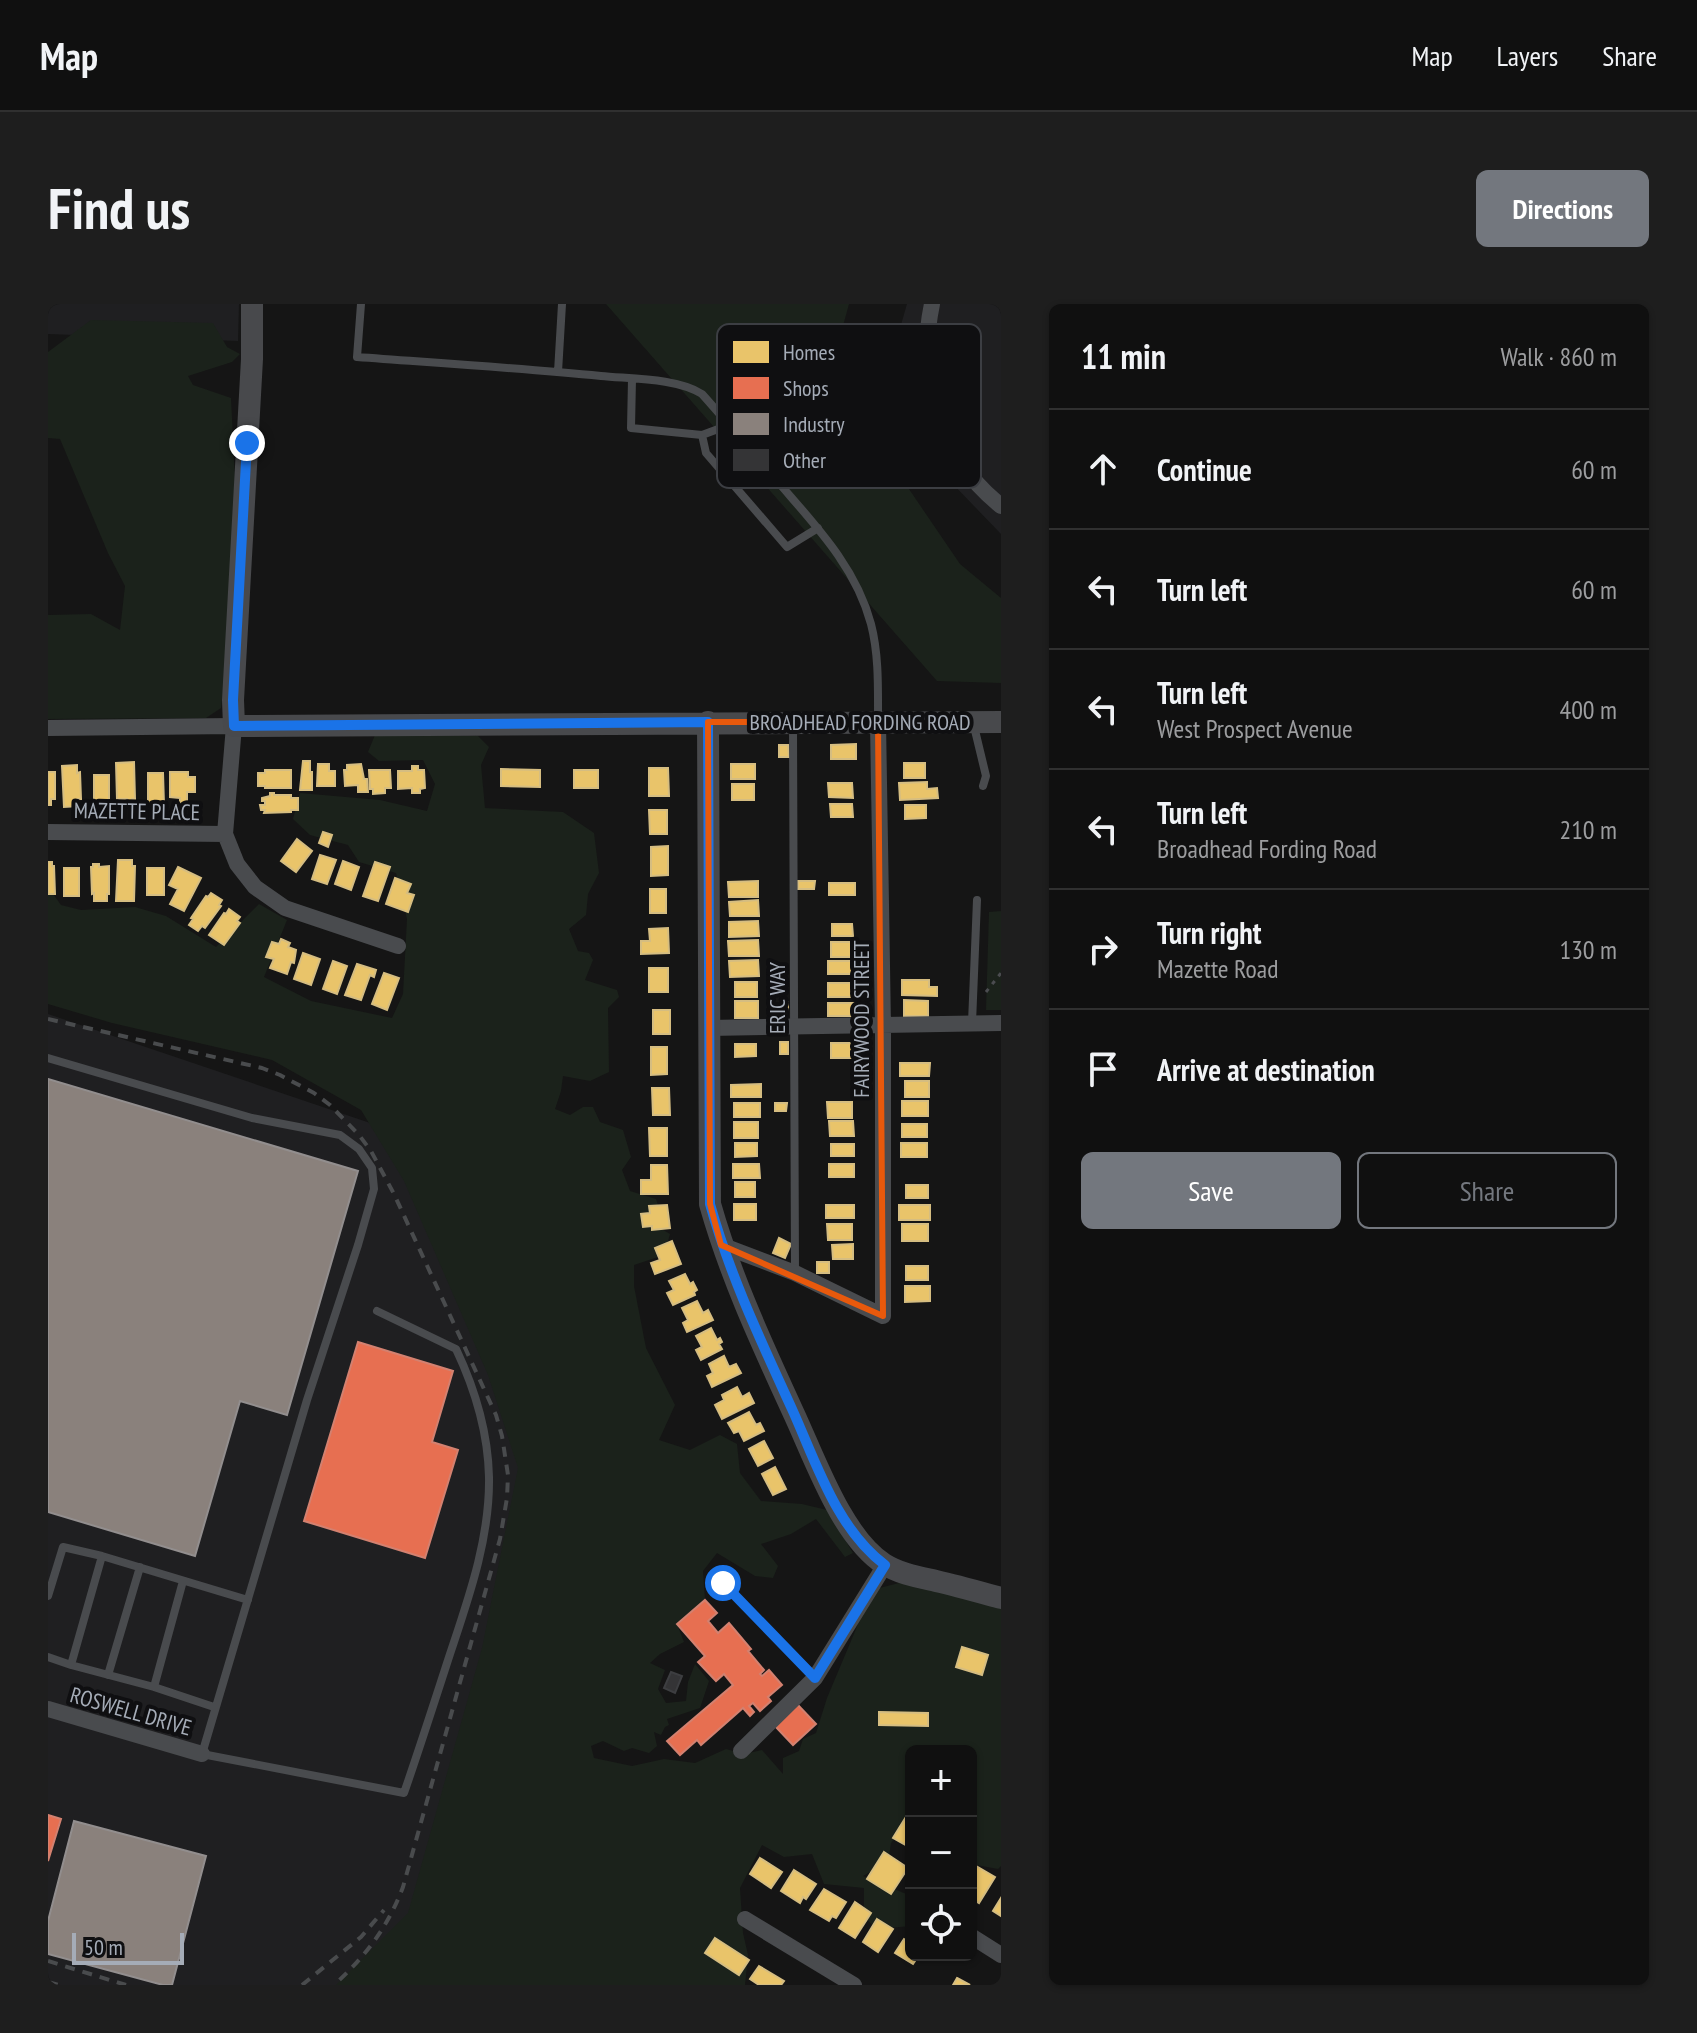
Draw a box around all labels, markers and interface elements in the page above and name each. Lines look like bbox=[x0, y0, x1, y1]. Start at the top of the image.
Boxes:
text: Map bbox=[40, 31, 98, 80]
text: Map bbox=[1411, 37, 1453, 74]
text: Layers bbox=[1497, 37, 1558, 74]
text: Share bbox=[1602, 37, 1657, 74]
button: Directions bbox=[1476, 170, 1649, 247]
text: Find us bbox=[48, 172, 190, 244]
legend bbox=[717, 324, 981, 488]
text: 11 min bbox=[1081, 334, 1166, 378]
text: Homes bbox=[783, 338, 835, 366]
text: Walk · 860 m bbox=[1500, 340, 1617, 373]
text: Shops bbox=[783, 374, 829, 402]
text: Industry bbox=[783, 410, 845, 438]
route end bbox=[229, 425, 265, 461]
text: Other bbox=[783, 446, 826, 474]
icon: ahead bbox=[1081, 447, 1125, 491]
text: Continue bbox=[1157, 450, 1252, 489]
text: 60 m bbox=[1571, 453, 1617, 486]
icon: left bbox=[1081, 567, 1125, 611]
text: Turn left bbox=[1157, 570, 1247, 609]
text: 60 m bbox=[1571, 573, 1617, 606]
text: Turn left bbox=[1157, 673, 1247, 712]
icon: left bbox=[1081, 687, 1125, 731]
text: 400 m bbox=[1559, 693, 1617, 726]
street label: BROADHEAD FORDING ROAD bbox=[750, 708, 970, 736]
text: West Prospect Avenue bbox=[1157, 712, 1353, 745]
text: Turn left bbox=[1157, 793, 1247, 832]
street label: MAZETTE PLACE bbox=[74, 796, 200, 826]
icon: left bbox=[1081, 807, 1125, 851]
text: 210 m bbox=[1559, 813, 1617, 846]
text: Broadhead Fording Road bbox=[1157, 832, 1377, 865]
text: Turn right bbox=[1157, 913, 1261, 952]
icon: right bbox=[1081, 927, 1125, 971]
text: 130 m bbox=[1559, 933, 1617, 966]
street label: FAIRYWOOD STREET bbox=[847, 940, 875, 1098]
text: Mazette Road bbox=[1157, 952, 1278, 985]
street label: ERIC WAY bbox=[763, 962, 791, 1034]
icon: arrive bbox=[1081, 1047, 1125, 1091]
text: Arrive at destination bbox=[1157, 1050, 1375, 1089]
button: Save bbox=[1081, 1152, 1341, 1229]
button: Share bbox=[1357, 1152, 1617, 1229]
route start bbox=[705, 1565, 741, 1601]
street label: ROSWELL DRIVE bbox=[67, 1680, 195, 1742]
map controls bbox=[905, 1745, 977, 1961]
button: + bbox=[905, 1745, 977, 1817]
button: − bbox=[905, 1817, 977, 1889]
button: locate bbox=[905, 1889, 977, 1961]
scale bar bbox=[72, 1929, 184, 1965]
text: 50 m bbox=[84, 1933, 123, 1961]

